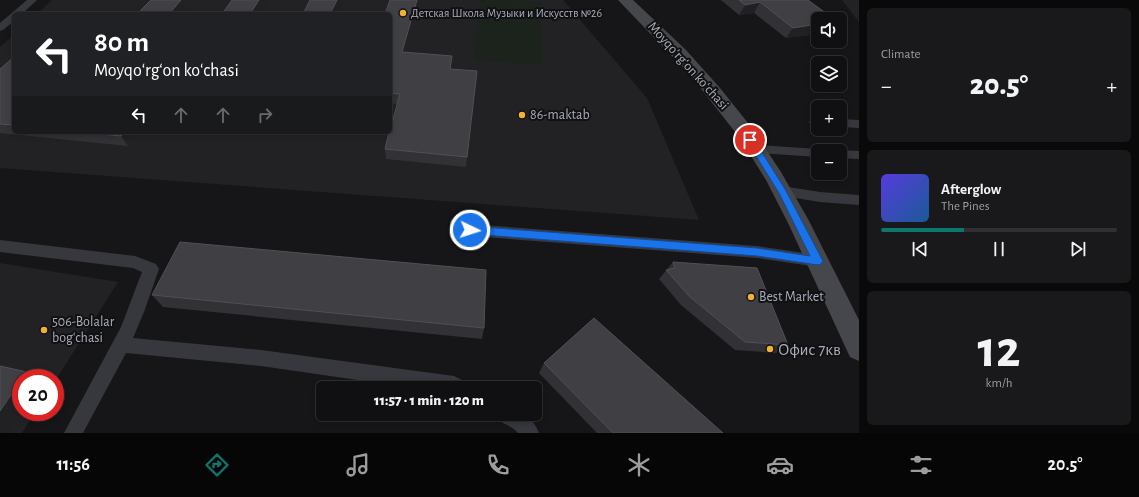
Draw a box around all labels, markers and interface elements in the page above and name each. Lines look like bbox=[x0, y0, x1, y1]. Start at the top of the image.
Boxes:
place label: Детская Школа Музыки и Искусств №26 bbox=[411, 7, 602, 20]
marker: Детская Школа Музыки и Искусств №26 bbox=[398, 8, 408, 18]
map controls bbox=[811, 12, 847, 180]
button: sound bbox=[811, 12, 847, 48]
street label: Moyqoʻrgʻon koʻchasi bbox=[645, 19, 731, 113]
icon: left bbox=[28, 28, 80, 80]
text: 80 m bbox=[94, 29, 149, 57]
text: Climate bbox=[881, 48, 920, 61]
button: layers bbox=[811, 56, 847, 92]
text: Moyqoʻrgʻon koʻchasi bbox=[94, 62, 239, 80]
text: 20.5° bbox=[970, 70, 1028, 100]
text: − bbox=[881, 75, 892, 97]
text: + bbox=[1106, 75, 1117, 97]
button: + bbox=[811, 100, 847, 136]
icon: left bbox=[128, 104, 150, 126]
icon: ahead bbox=[170, 104, 192, 126]
icon: ahead bbox=[212, 104, 234, 126]
icon: right bbox=[254, 104, 276, 126]
place label: 86-maktab bbox=[530, 108, 590, 122]
marker: 86-maktab bbox=[517, 110, 527, 120]
pin bbox=[733, 123, 767, 157]
icon: arrive bbox=[739, 129, 761, 151]
button: − bbox=[811, 144, 847, 180]
text: Afterglow bbox=[941, 182, 1001, 197]
text: The Pines bbox=[941, 200, 990, 213]
position arrow bbox=[449, 209, 491, 251]
icon: previous bbox=[909, 238, 931, 260]
icon: pause bbox=[988, 238, 1010, 260]
icon: next bbox=[1067, 238, 1089, 260]
place label: Best Market bbox=[759, 290, 824, 304]
marker: Best Market bbox=[746, 292, 756, 302]
place label: 506-Bolalar bogʻchasi bbox=[52, 315, 115, 345]
text: 12 bbox=[977, 324, 1021, 376]
marker: 506-Bolalar bogʻchasi bbox=[39, 325, 49, 335]
place label: Офис 7кв bbox=[778, 341, 841, 358]
marker: Офис 7кв bbox=[765, 344, 775, 354]
speed limit sign: 20 bbox=[12, 369, 64, 421]
text: km/h bbox=[986, 377, 1012, 390]
text: 11:57 · 1 min · 120 m bbox=[374, 393, 484, 408]
icon: directions bbox=[203, 451, 231, 479]
icon: music bbox=[344, 451, 372, 479]
icon: phone bbox=[484, 451, 512, 479]
icon: climate bbox=[625, 451, 653, 479]
icon: car bbox=[766, 451, 794, 479]
icon: filters bbox=[907, 451, 935, 479]
text: 11:56 bbox=[56, 456, 90, 474]
text: 20.5° bbox=[1048, 456, 1083, 474]

